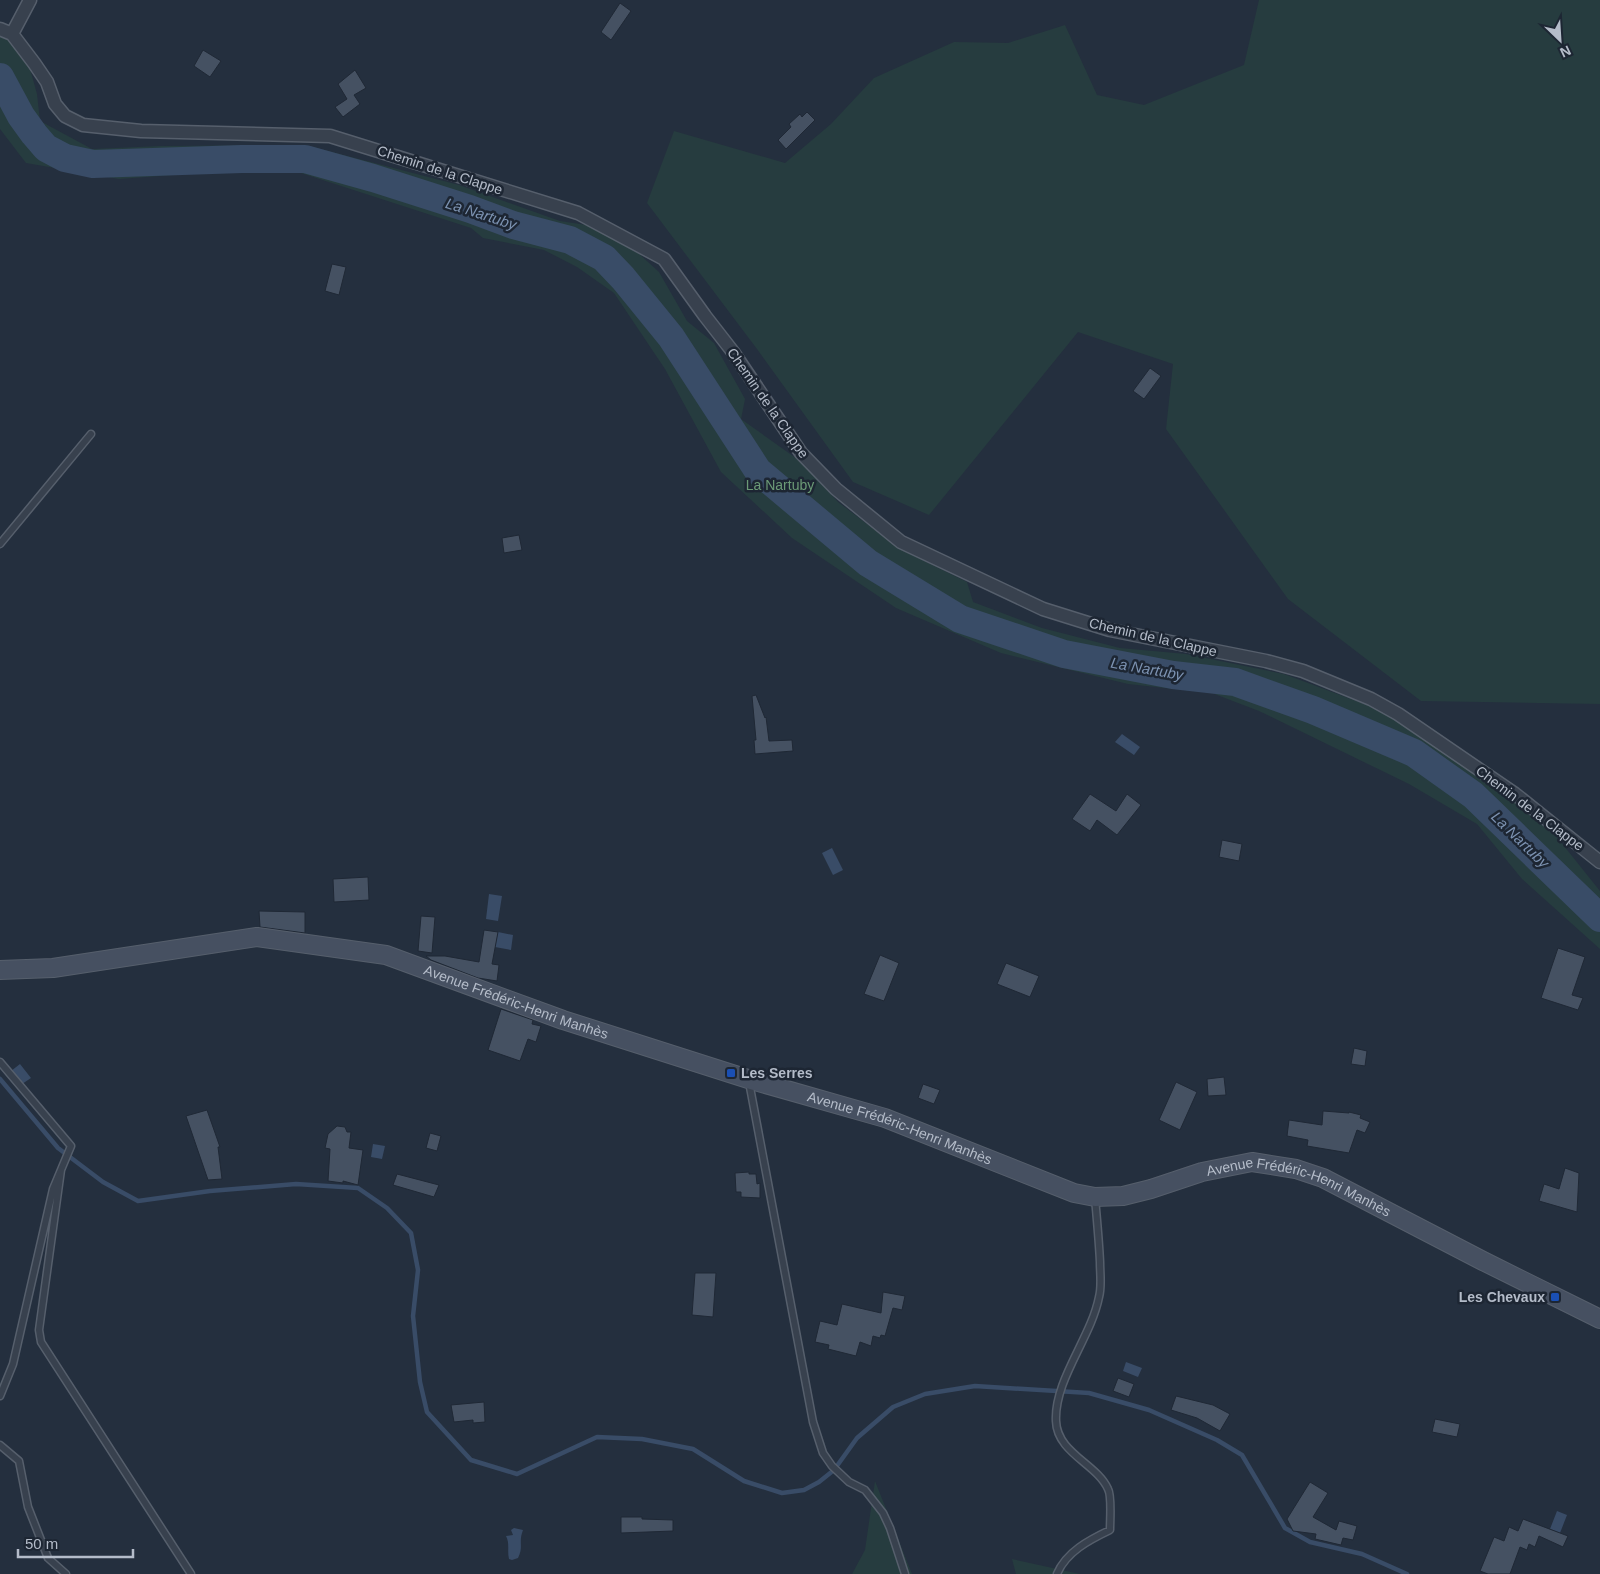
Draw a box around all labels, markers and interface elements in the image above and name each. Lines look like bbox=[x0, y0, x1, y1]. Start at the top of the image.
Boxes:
north arrow bbox=[1535, 15, 1585, 65]
text: N bbox=[1558, 42, 1573, 61]
street label: Chemin de la Clappe bbox=[375, 142, 505, 198]
water label: La Nartuby bbox=[444, 194, 520, 233]
street label: Chemin de la Clappe bbox=[724, 345, 812, 461]
park label: La Nartuby bbox=[746, 477, 814, 493]
street label: Chemin de la Clappe bbox=[1088, 614, 1219, 660]
water label: La Nartuby bbox=[1109, 654, 1186, 684]
street label: Chemin de la Clappe bbox=[1473, 762, 1587, 854]
water label: La Nartuby bbox=[1488, 808, 1554, 872]
street label: Avenue Frédéric-Henri Manhès bbox=[422, 962, 610, 1042]
place label: Les Serres bbox=[741, 1065, 813, 1081]
marker: Les Serres bbox=[725, 1067, 737, 1079]
street label: Avenue Frédéric-Henri Manhès bbox=[806, 1088, 994, 1168]
street label: Avenue Frédéric-Henri Manhès bbox=[1205, 1154, 1393, 1220]
place label: Les Chevaux bbox=[1459, 1289, 1545, 1305]
marker: Les Chevaux bbox=[1549, 1291, 1561, 1303]
scale bar bbox=[18, 1526, 132, 1558]
text: 50 m bbox=[25, 1535, 58, 1552]

